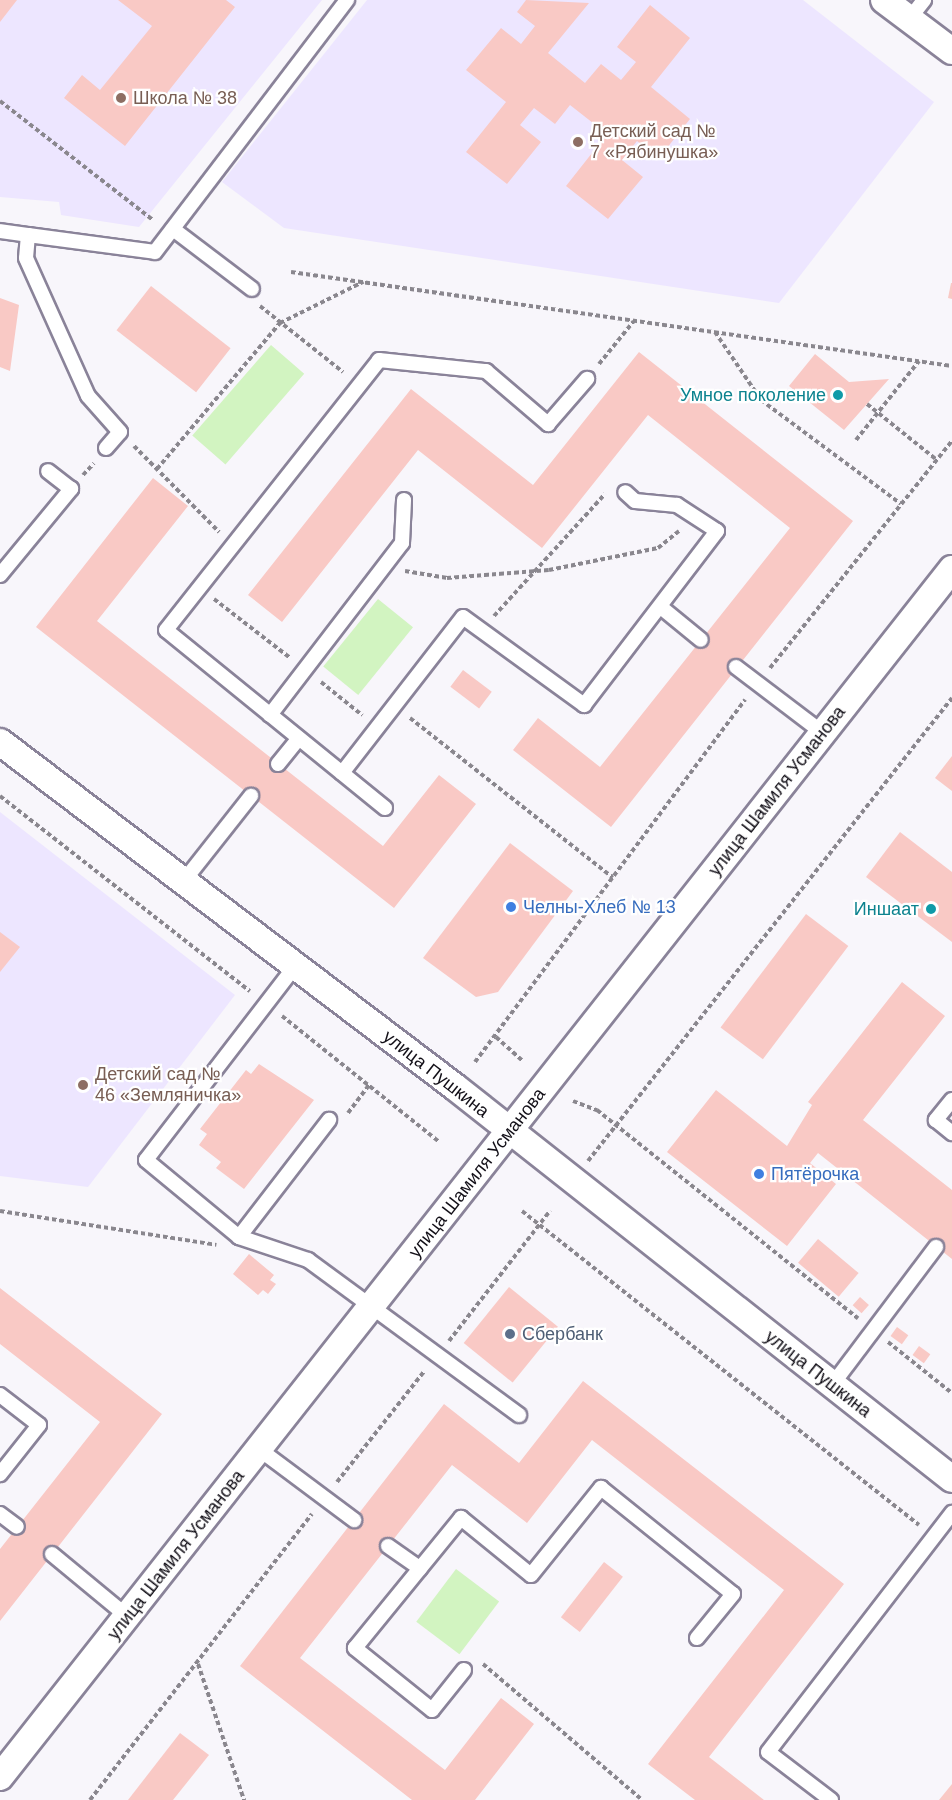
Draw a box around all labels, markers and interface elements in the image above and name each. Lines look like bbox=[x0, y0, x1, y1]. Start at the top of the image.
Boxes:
place label: Школа № 38 bbox=[133, 87, 237, 109]
marker: Школа № 38 bbox=[114, 91, 128, 105]
place label: Детский сад № 7 «Рябинушка» bbox=[590, 121, 718, 164]
marker: Детский сад № 7 «Рябинушка» bbox=[571, 135, 585, 149]
place label: Умное поколение bbox=[680, 384, 826, 406]
marker: Умное поколение bbox=[831, 388, 845, 402]
street label: улица Шамиля Усманова bbox=[704, 702, 850, 880]
place label: Челны-Хлеб № 13 bbox=[523, 896, 676, 918]
place label: Иншаат bbox=[854, 898, 919, 920]
marker: Челны-Хлеб № 13 bbox=[504, 900, 518, 914]
marker: Иншаат bbox=[924, 902, 938, 916]
street label: улица Пушкина bbox=[379, 1026, 493, 1122]
place label: Детский сад № 46 «Земляничка» bbox=[95, 1064, 241, 1106]
marker: Детский сад № 46 «Земляничка» bbox=[76, 1078, 90, 1092]
street label: улица Шамиля Усманова bbox=[404, 1084, 550, 1262]
place label: Пятёрочка bbox=[771, 1163, 859, 1185]
marker: Пятёрочка bbox=[752, 1167, 766, 1181]
place label: Сбербанк bbox=[522, 1323, 603, 1345]
street label: улица Пушкина bbox=[761, 1326, 875, 1422]
marker: Сбербанк bbox=[503, 1327, 517, 1341]
street label: улица Шамиля Усманова bbox=[103, 1466, 249, 1644]

